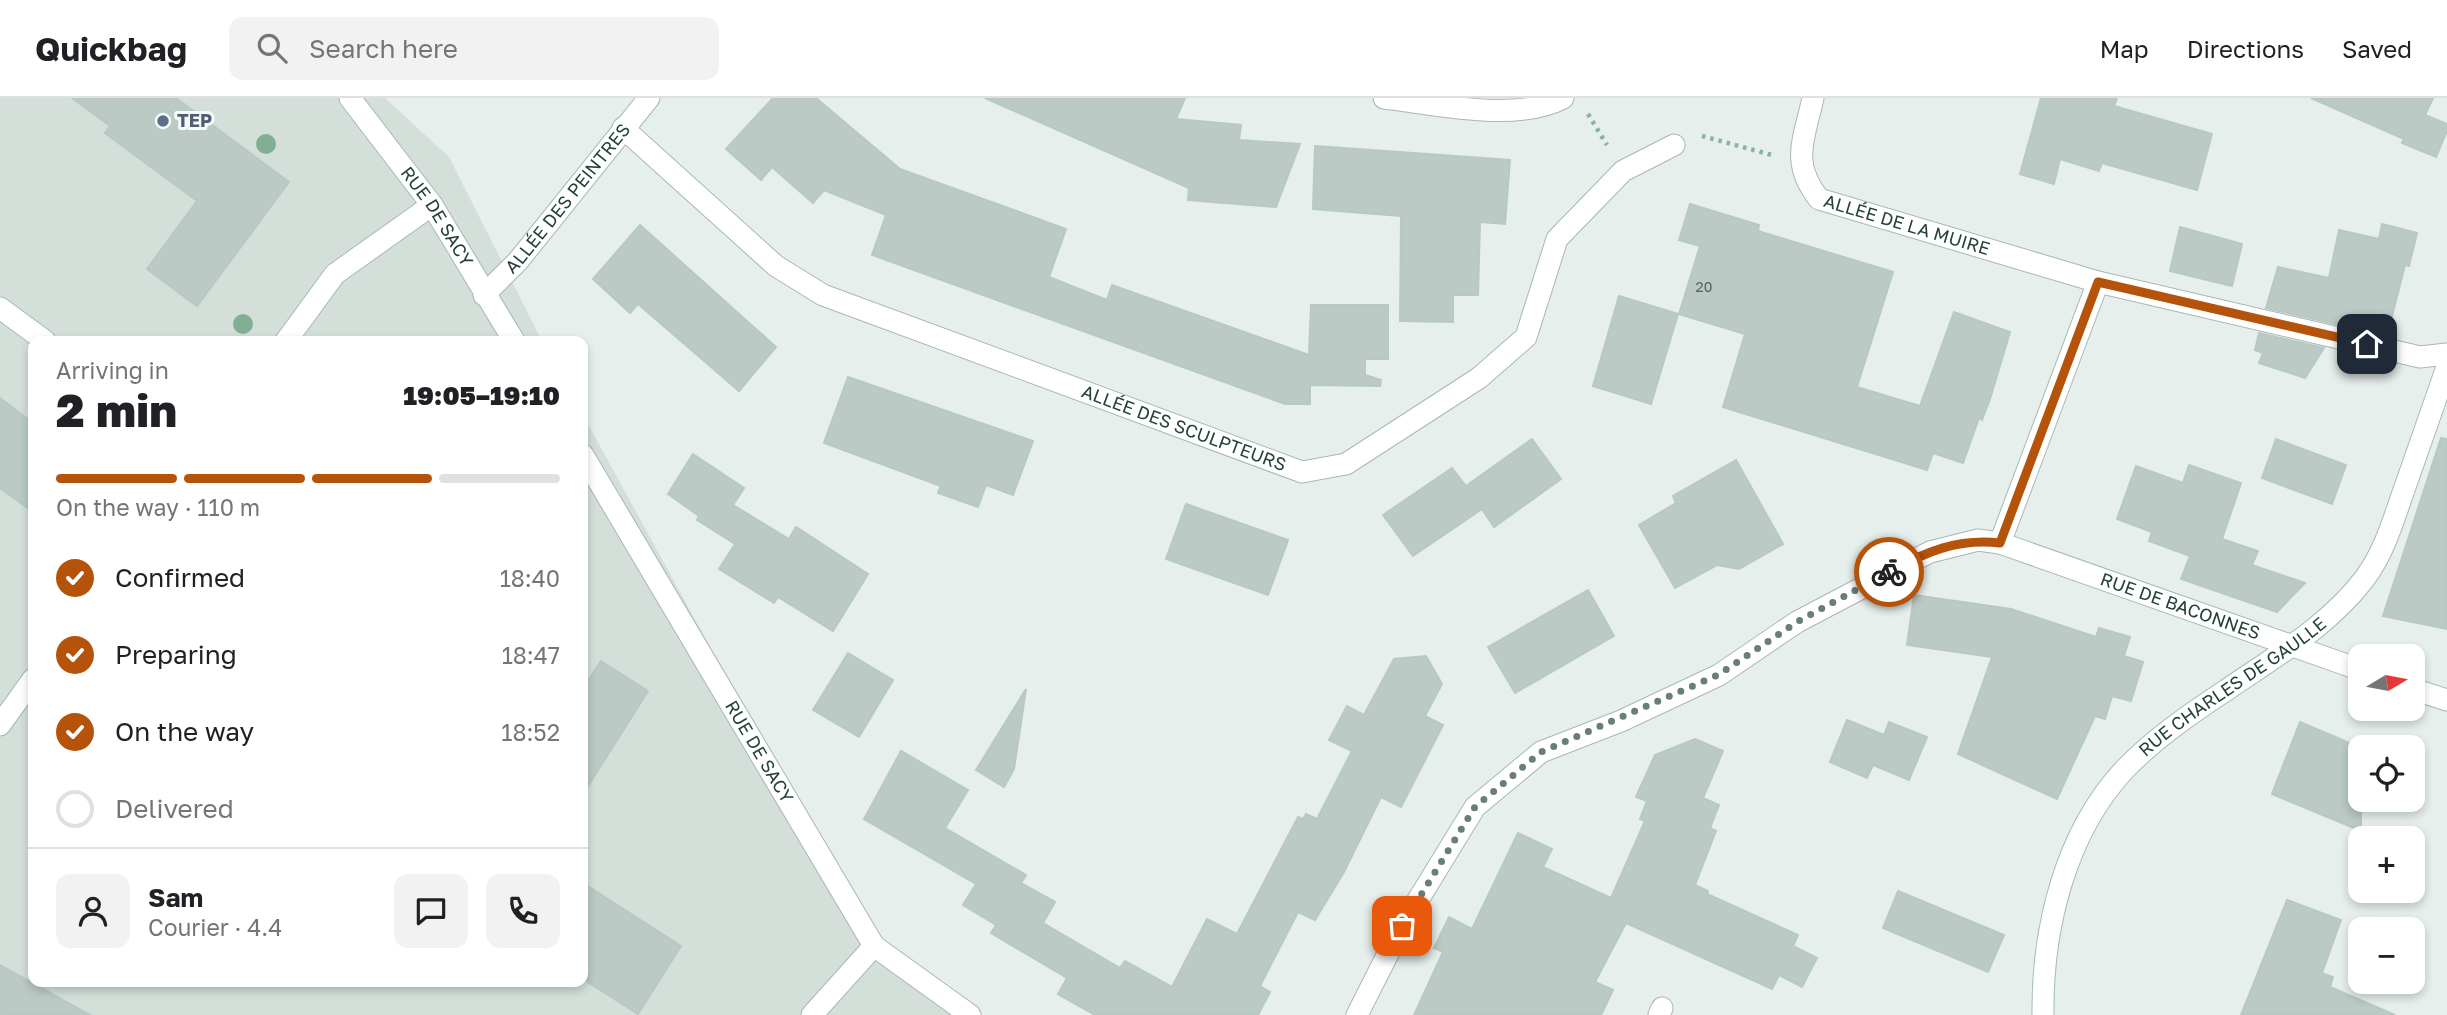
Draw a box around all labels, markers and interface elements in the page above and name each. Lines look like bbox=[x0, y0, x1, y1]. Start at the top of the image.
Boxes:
search box bbox=[229, 17, 719, 80]
text: Quickbag bbox=[35, 29, 187, 68]
icon: search bbox=[253, 29, 291, 67]
text: Search here bbox=[309, 33, 458, 64]
text: Map bbox=[2100, 34, 2149, 63]
text: Directions bbox=[2187, 34, 2304, 63]
text: Saved bbox=[2342, 34, 2412, 63]
place label: TEP bbox=[177, 109, 212, 131]
marker: TEP bbox=[155, 113, 171, 129]
street label: ALLÉE DES PEINTRES bbox=[500, 118, 634, 278]
street label: RUE DE SACY bbox=[396, 162, 479, 270]
street label: ALLÉE DE LA MUIRE bbox=[1821, 189, 1993, 259]
house number: 20 bbox=[1696, 278, 1712, 295]
pin bbox=[2337, 314, 2397, 374]
icon: home bbox=[2348, 325, 2386, 363]
text: Arriving in bbox=[56, 356, 169, 384]
text: 19:05–19:10 bbox=[403, 380, 560, 411]
street label: ALLÉE DES SCULPTEURS bbox=[1079, 380, 1290, 475]
text: 2 min bbox=[56, 382, 177, 437]
text: On the way · 110 m bbox=[56, 493, 260, 521]
courier bbox=[1854, 537, 1924, 607]
icon: bike bbox=[1870, 553, 1908, 591]
icon: check bbox=[56, 559, 94, 597]
text: Confirmed bbox=[115, 562, 245, 593]
text: 18:40 bbox=[500, 564, 560, 592]
street label: RUE DE BACONNES bbox=[2098, 567, 2263, 644]
street label: RUE CHARLES DE GAULLE bbox=[2134, 612, 2330, 760]
icon: check bbox=[56, 636, 94, 674]
text: Preparing bbox=[115, 639, 237, 670]
text: 18:47 bbox=[502, 641, 560, 669]
north arrow bbox=[2348, 644, 2426, 721]
map controls bbox=[2348, 644, 2425, 994]
street label: RUE DE SACY bbox=[721, 696, 799, 807]
icon: check bbox=[56, 713, 94, 751]
text: On the way bbox=[115, 716, 254, 747]
text: 18:52 bbox=[501, 718, 560, 746]
button: locate bbox=[2348, 735, 2425, 812]
text: Delivered bbox=[115, 793, 234, 824]
button: + bbox=[2348, 826, 2425, 903]
button: person bbox=[56, 874, 130, 948]
button: chat bbox=[394, 874, 468, 948]
button: phone bbox=[486, 874, 560, 948]
text: Sam bbox=[148, 882, 203, 913]
pin bbox=[1372, 896, 1432, 956]
icon: bag bbox=[1383, 907, 1421, 945]
text: Courier · 4.4 bbox=[148, 913, 282, 941]
button: − bbox=[2348, 917, 2425, 994]

